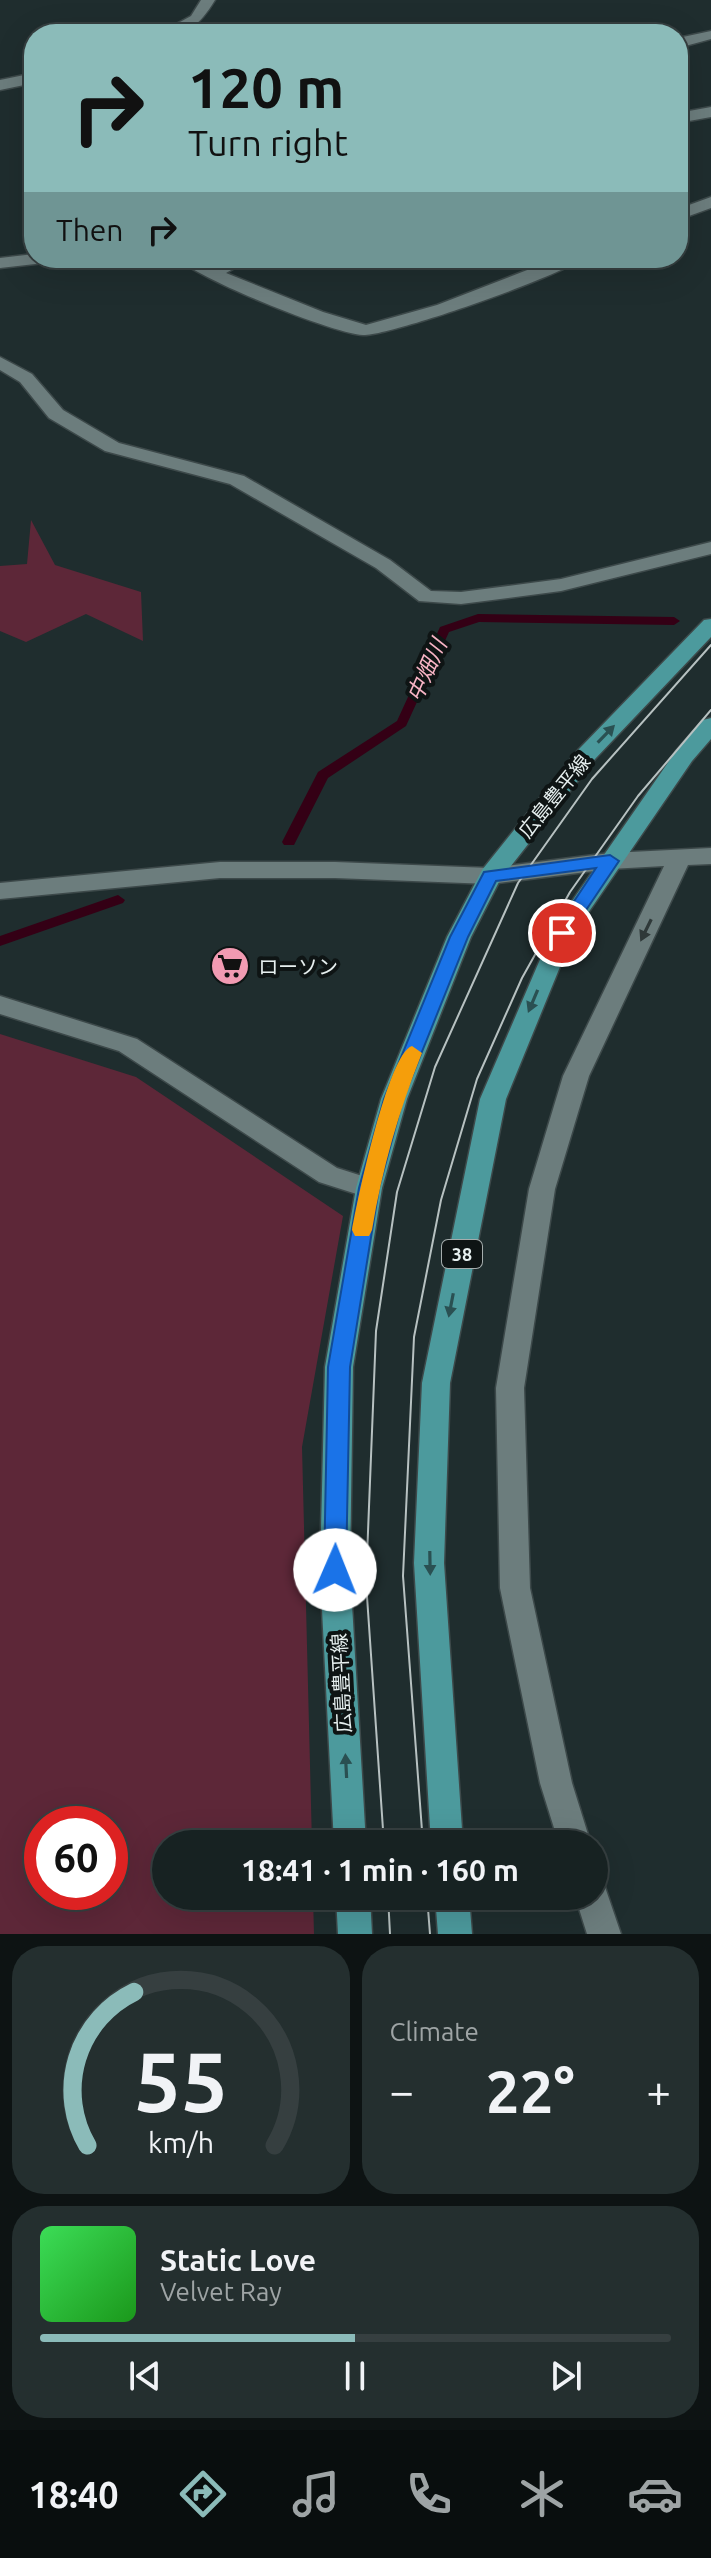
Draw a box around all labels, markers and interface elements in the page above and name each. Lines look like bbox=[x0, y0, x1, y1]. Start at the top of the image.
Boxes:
icon: right bbox=[56, 56, 160, 160]
text: 120 m bbox=[188, 56, 344, 119]
text: Turn right bbox=[188, 122, 348, 163]
icon: right bbox=[140, 208, 184, 252]
text: Then bbox=[56, 213, 124, 247]
water label: 中畑川 bbox=[401, 633, 452, 705]
one-way arrow bbox=[597, 725, 615, 744]
street label: 広島豊平線 bbox=[514, 750, 594, 842]
pin bbox=[528, 899, 596, 967]
icon: arrive bbox=[540, 911, 584, 955]
one-way arrow bbox=[639, 918, 653, 941]
supermarket icon: ローソン bbox=[209, 945, 251, 987]
place label: ローソン bbox=[258, 955, 338, 978]
one-way arrow bbox=[527, 989, 540, 1013]
road number: 38 bbox=[442, 1240, 482, 1268]
one-way arrow bbox=[445, 1293, 457, 1318]
position arrow bbox=[293, 1528, 377, 1612]
one-way arrow bbox=[424, 1551, 436, 1577]
street label: 広島豊平線 bbox=[327, 1632, 355, 1734]
one-way arrow bbox=[339, 1753, 352, 1778]
speed limit sign: 60 bbox=[24, 1806, 128, 1910]
text: 18:41 · 1 min · 160 m bbox=[241, 1853, 519, 1887]
text: Climate bbox=[390, 2017, 479, 2046]
text: 55 bbox=[134, 2034, 228, 2128]
text: 22° bbox=[486, 2057, 575, 2124]
text: − bbox=[390, 2066, 414, 2115]
text: + bbox=[646, 2066, 671, 2115]
text: km/h bbox=[148, 2126, 214, 2158]
text: Static Love bbox=[160, 2243, 316, 2277]
text: Velvet Ray bbox=[160, 2277, 282, 2306]
icon: previous bbox=[123, 2354, 167, 2398]
icon: pause bbox=[333, 2354, 377, 2398]
icon: next bbox=[544, 2354, 588, 2398]
icon: directions bbox=[175, 2466, 231, 2522]
icon: music bbox=[288, 2466, 344, 2522]
icon: phone bbox=[401, 2466, 457, 2522]
icon: climate bbox=[514, 2466, 570, 2522]
icon: car bbox=[627, 2466, 683, 2522]
text: 18:40 bbox=[28, 2474, 118, 2515]

